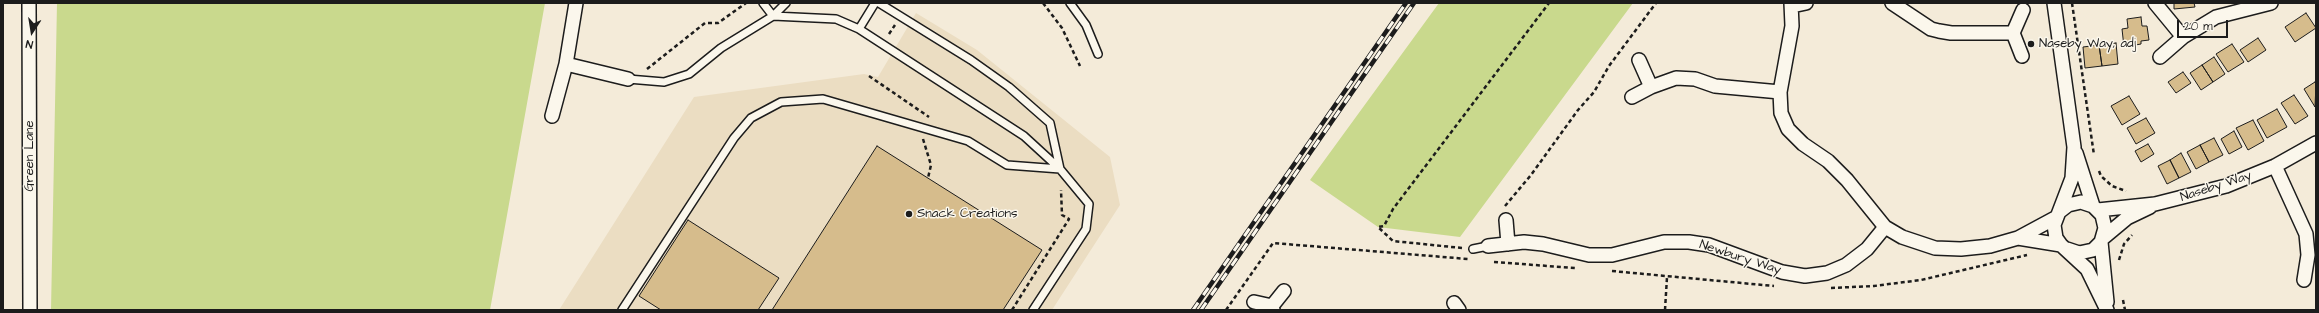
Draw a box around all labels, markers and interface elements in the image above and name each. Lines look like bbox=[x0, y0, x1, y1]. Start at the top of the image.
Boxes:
north arrow bbox=[12, 12, 52, 52]
scale bar bbox=[2179, 12, 2230, 38]
text: 20 m bbox=[2184, 18, 2213, 35]
text: N bbox=[24, 36, 34, 52]
place label: Naseby Way, adj bbox=[2039, 36, 2136, 52]
marker: Naseby Way, adj bbox=[2026, 39, 2036, 49]
street label: Green Lane bbox=[22, 120, 38, 192]
street label: Naseby Way bbox=[2178, 168, 2254, 206]
place label: Snack Creations bbox=[917, 206, 1017, 222]
marker: Snack Creations bbox=[904, 209, 914, 219]
street label: Newbury Way bbox=[1697, 237, 1783, 279]

